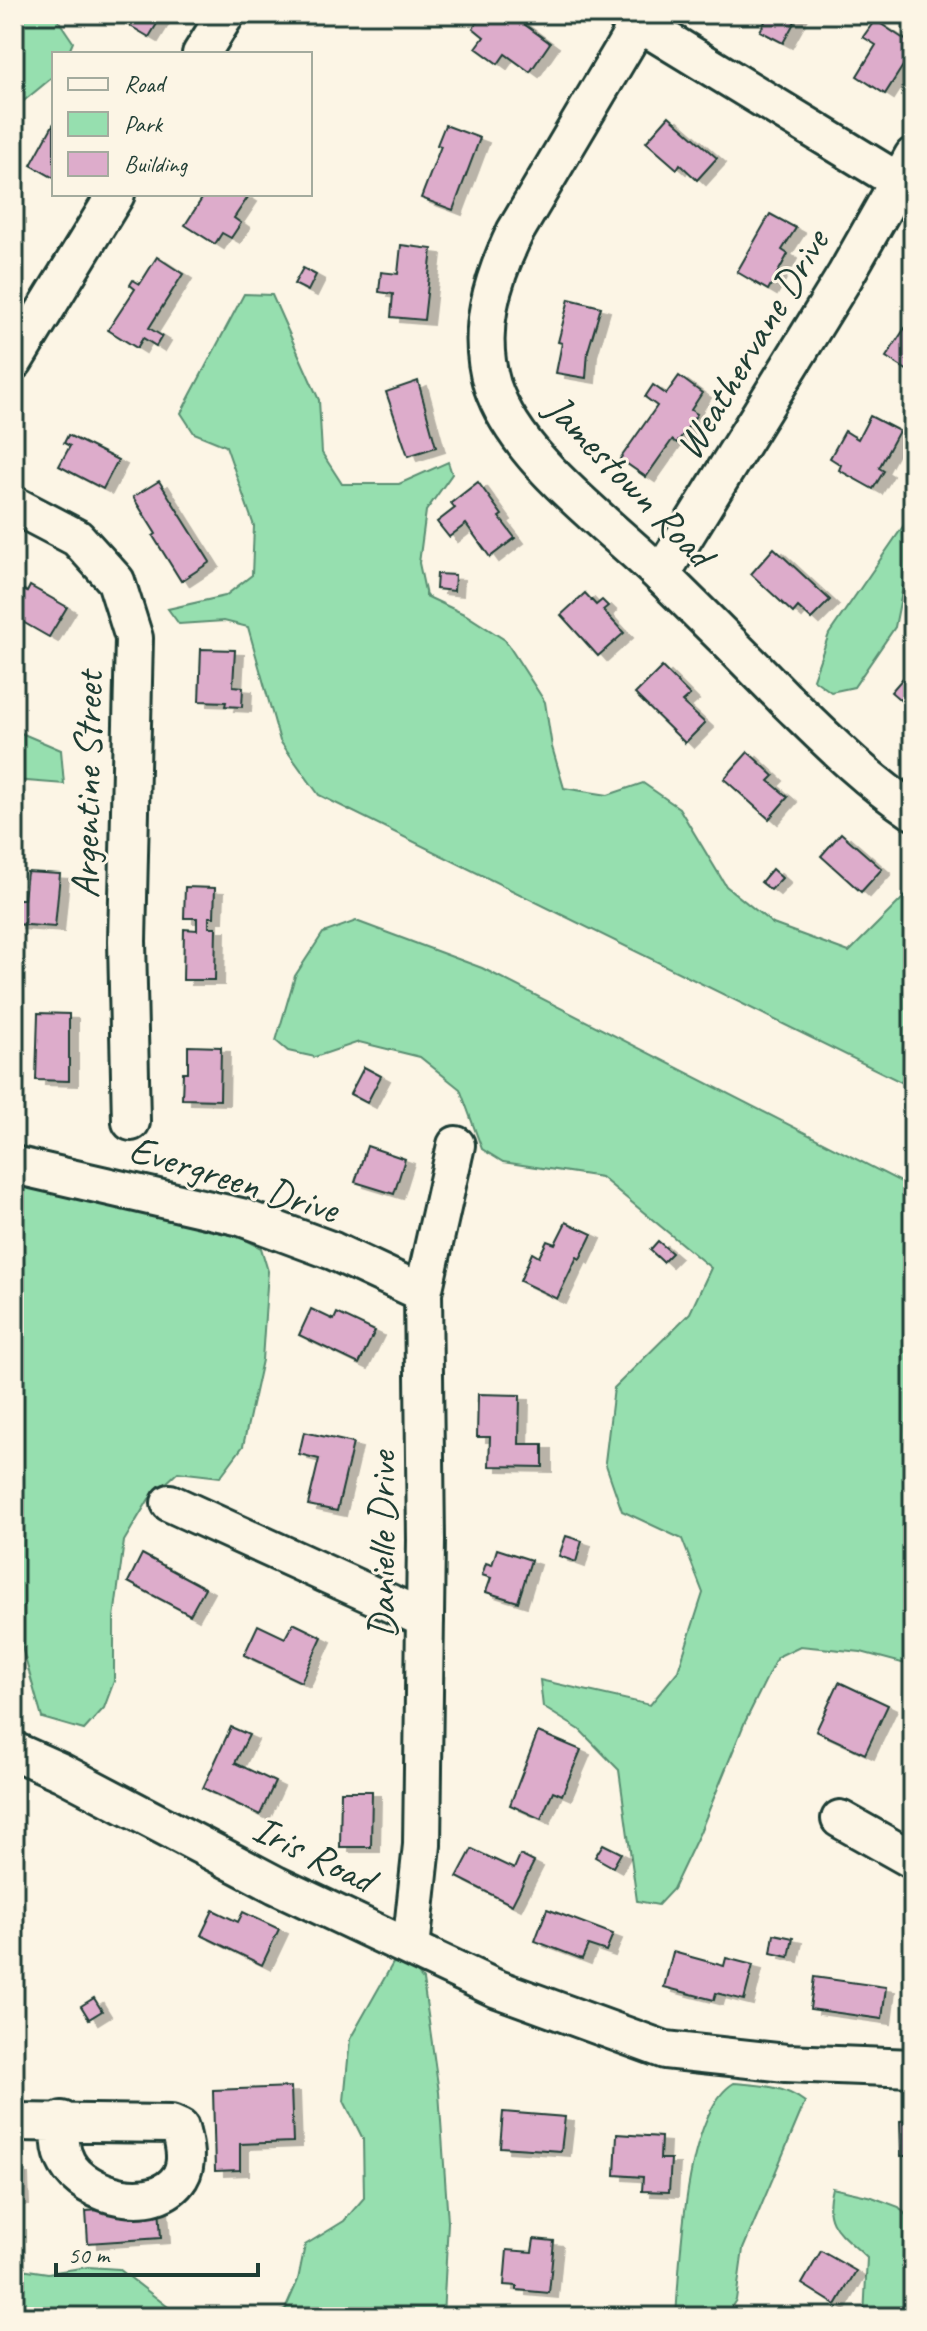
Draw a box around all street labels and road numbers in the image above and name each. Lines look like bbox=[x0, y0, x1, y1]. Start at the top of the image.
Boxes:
street label: Weathervane Drive bbox=[664, 218, 842, 469]
street label: Jamestown Road bbox=[533, 382, 728, 581]
street label: Argentine Street bbox=[60, 667, 114, 899]
street label: Evergreen Drive bbox=[123, 1124, 347, 1235]
street label: Danielle Drive bbox=[357, 1449, 407, 1638]
street label: Iris Road bbox=[245, 1803, 387, 1907]

